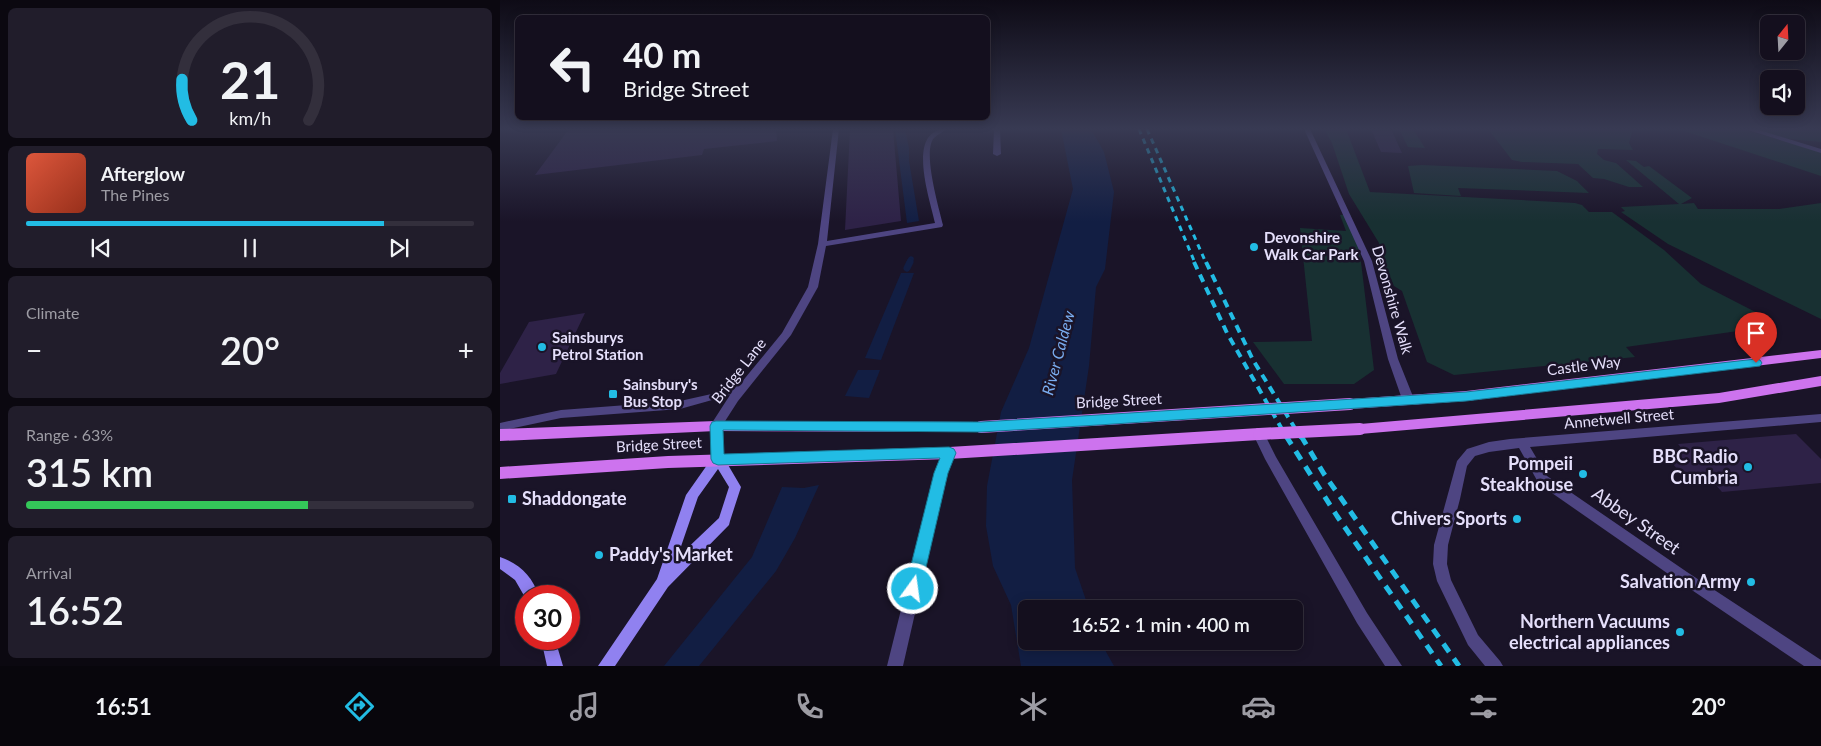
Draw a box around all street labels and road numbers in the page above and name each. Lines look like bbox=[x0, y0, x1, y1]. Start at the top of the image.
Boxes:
street label: Devonshire Walk bbox=[1369, 243, 1417, 356]
street label: Bridge Lane bbox=[707, 334, 769, 407]
street label: Castle Way bbox=[1546, 352, 1622, 378]
street label: Bridge Street bbox=[1076, 389, 1163, 411]
street label: Annetwell Street bbox=[1563, 404, 1675, 432]
street label: Bridge Street bbox=[616, 433, 703, 455]
street label: Abbey Street bbox=[1588, 482, 1685, 559]

